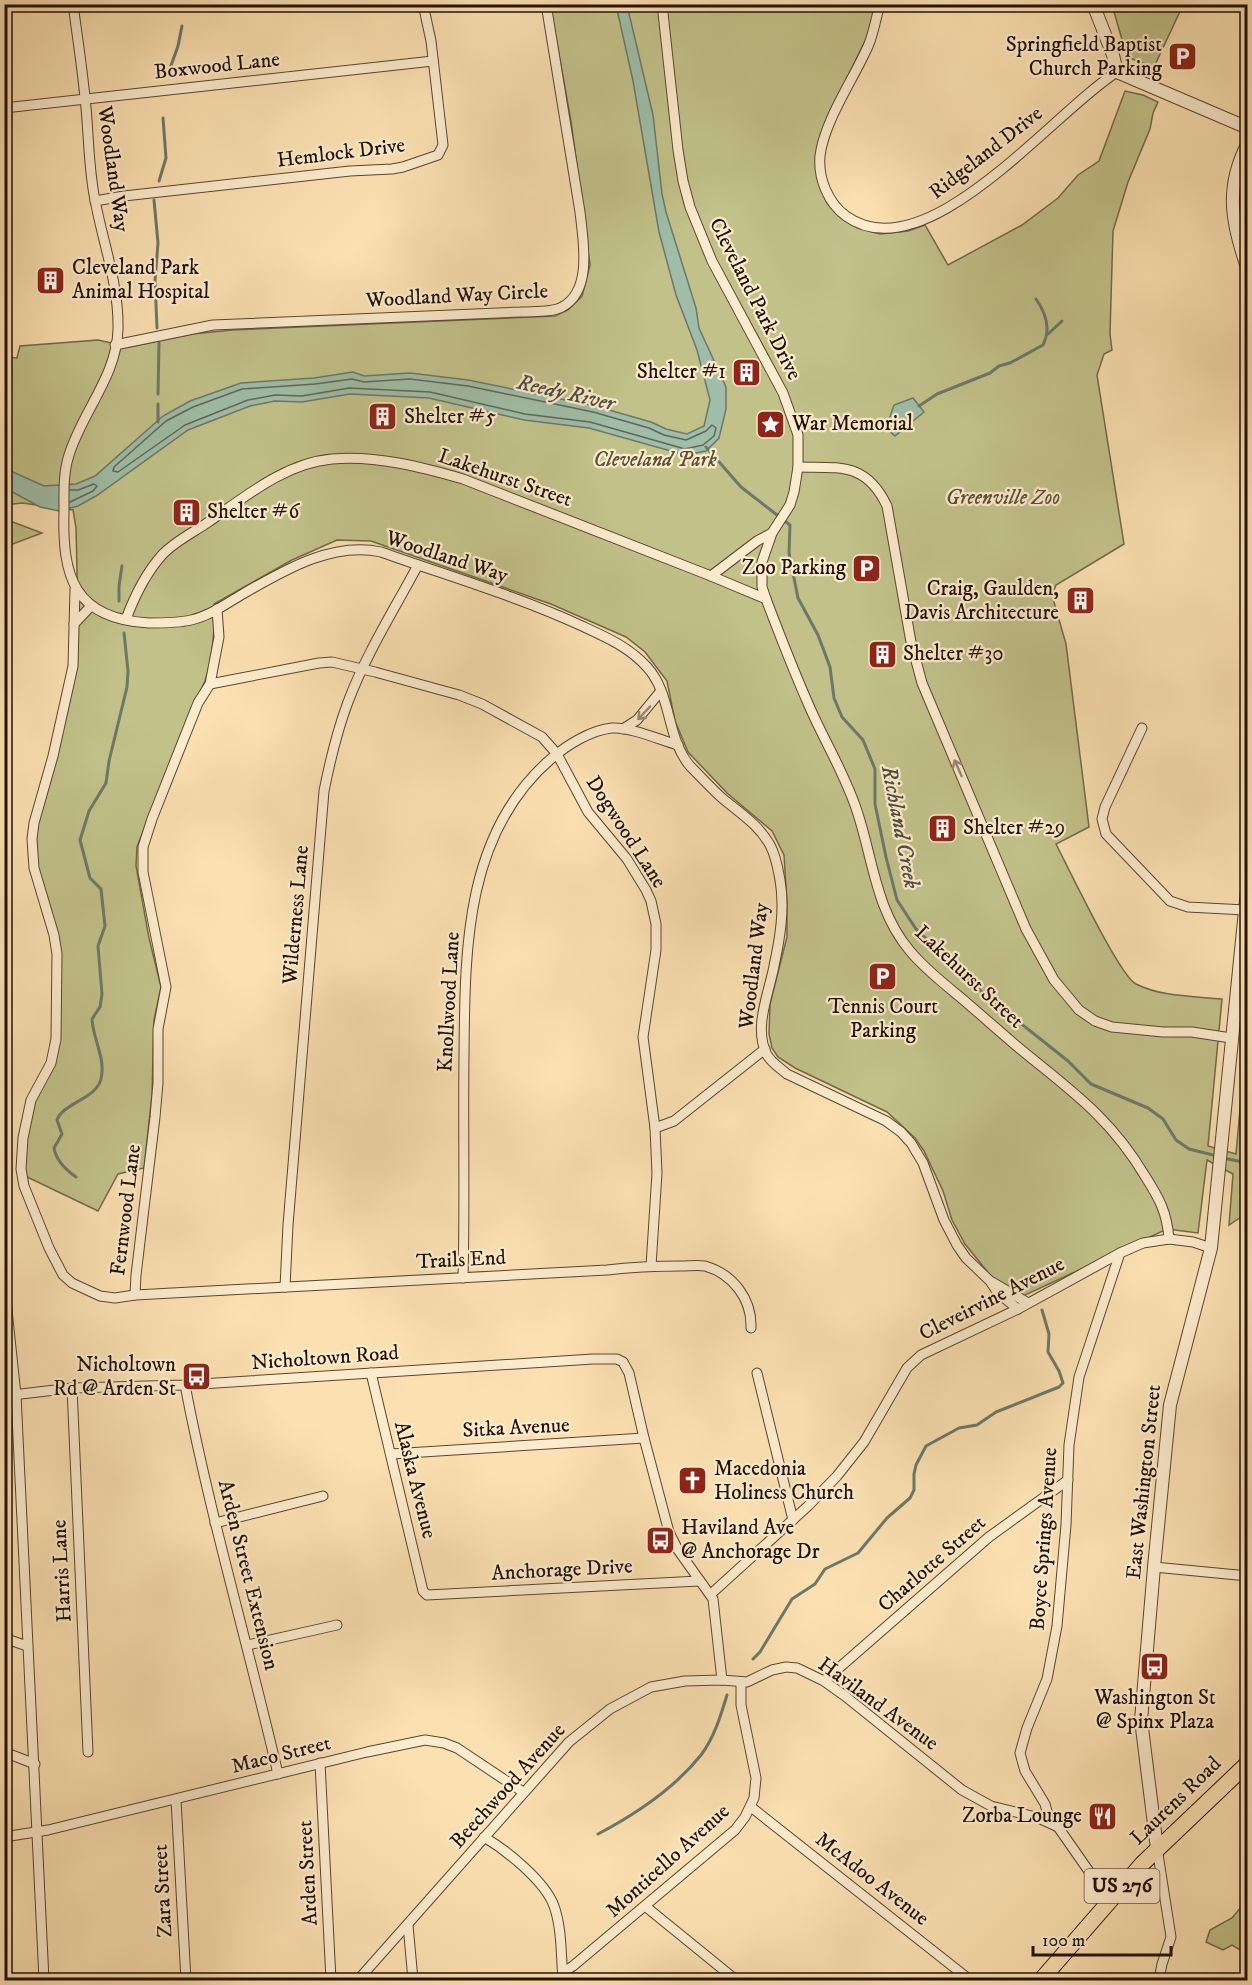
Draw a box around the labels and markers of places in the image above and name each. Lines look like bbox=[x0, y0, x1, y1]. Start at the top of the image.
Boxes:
place label: Springfield Baptist Church Parking bbox=[1006, 32, 1163, 82]
parking icon: Springfield Baptist Church Parking bbox=[1167, 41, 1199, 73]
place label: Cleveland Park Animal Hospital bbox=[72, 255, 210, 305]
building icon: Cleveland Park Animal Hospital bbox=[35, 264, 67, 296]
building icon: Shelter #1 bbox=[731, 356, 763, 388]
place label: Shelter #1 bbox=[637, 359, 726, 385]
building icon: Shelter #5 bbox=[367, 401, 399, 433]
place label: Shelter #5 bbox=[404, 404, 496, 430]
place icon: War Memorial bbox=[755, 408, 787, 440]
place label: War Memorial bbox=[791, 411, 914, 437]
building icon: Shelter #6 bbox=[170, 496, 202, 528]
place label: Shelter #6 bbox=[207, 499, 300, 525]
parking icon: Zoo Parking bbox=[851, 552, 883, 584]
place label: Zoo Parking bbox=[742, 555, 847, 581]
place label: Craig, Gaulden, Davis Architecture bbox=[904, 576, 1059, 626]
building icon: Craig, Gaulden, Davis Architecture bbox=[1064, 585, 1096, 617]
building icon: Shelter #30 bbox=[866, 638, 898, 670]
place label: Shelter #30 bbox=[903, 641, 1004, 667]
building icon: Shelter #29 bbox=[926, 812, 958, 844]
place label: Shelter #29 bbox=[963, 815, 1065, 841]
parking icon: Tennis Court Parking bbox=[867, 960, 899, 992]
place label: Tennis Court Parking bbox=[828, 994, 938, 1044]
place label: Nicholtown Rd @ Arden St bbox=[53, 1352, 176, 1402]
bus stop icon: Nicholtown Rd @ Arden St bbox=[181, 1361, 213, 1393]
place label: Macedonia Holiness Church bbox=[714, 1456, 854, 1506]
church icon: Macedonia Holiness Church bbox=[677, 1465, 709, 1497]
place label: Haviland Ave @ Anchorage Dr bbox=[681, 1515, 820, 1565]
bus stop icon: Haviland Ave @ Anchorage Dr bbox=[644, 1524, 676, 1556]
bus stop icon: Washington St @ Spinx Plaza bbox=[1139, 1651, 1171, 1683]
place label: Washington St @ Spinx Plaza bbox=[1093, 1685, 1216, 1735]
restaurant icon: Zorba Lounge bbox=[1087, 1800, 1119, 1832]
place label: Zorba Lounge bbox=[962, 1803, 1082, 1829]

